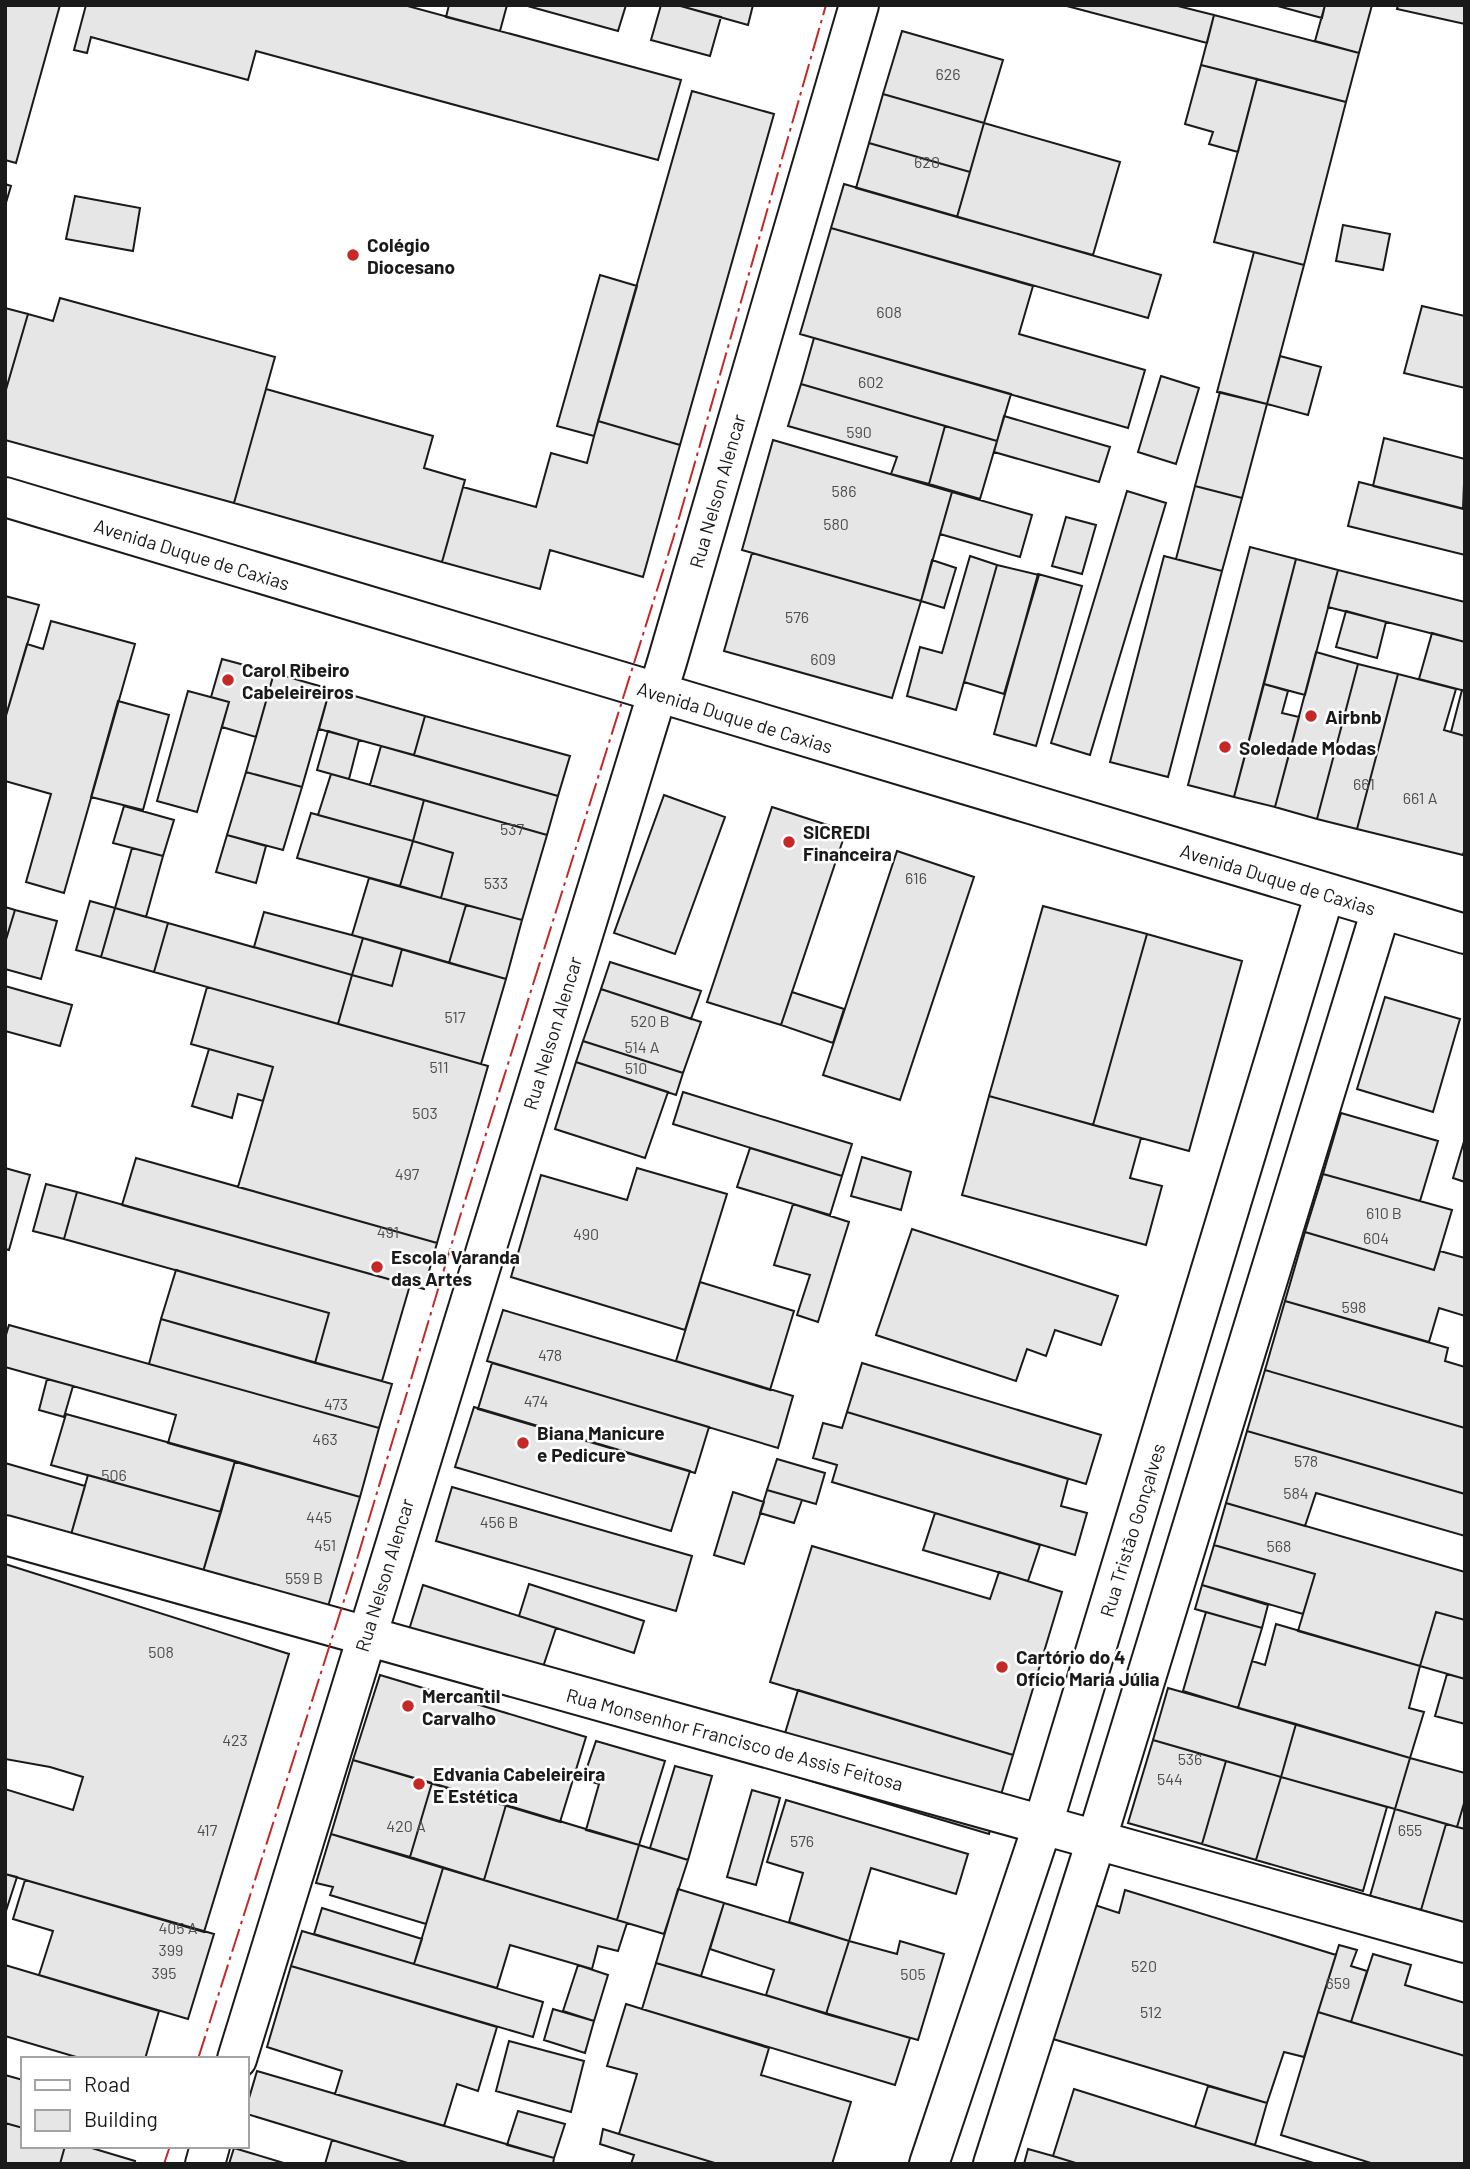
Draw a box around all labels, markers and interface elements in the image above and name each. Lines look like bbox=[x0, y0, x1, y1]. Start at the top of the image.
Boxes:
house number: 626 bbox=[935, 64, 961, 83]
house number: 620 bbox=[914, 152, 940, 171]
place label: Colégio Diocesano bbox=[367, 233, 455, 278]
marker: Colégio Diocesano bbox=[345, 247, 361, 263]
house number: 608 bbox=[876, 302, 902, 321]
house number: 602 bbox=[858, 372, 884, 391]
street label: Rua Nelson Alencar bbox=[684, 411, 750, 571]
house number: 590 bbox=[846, 422, 872, 441]
house number: 586 bbox=[832, 481, 856, 500]
street label: Avenida Duque de Caxias bbox=[91, 513, 293, 595]
house number: 580 bbox=[823, 514, 849, 533]
house number: 576 bbox=[785, 607, 809, 626]
house number: 609 bbox=[810, 649, 836, 668]
place label: Carol Ribeiro Cabeleireiros bbox=[242, 658, 354, 703]
marker: Carol Ribeiro Cabeleireiros bbox=[220, 672, 236, 688]
street label: Avenida Duque de Caxias bbox=[634, 676, 836, 758]
place label: Airbnb bbox=[1325, 705, 1382, 728]
marker: Airbnb bbox=[1303, 708, 1319, 724]
place label: Soledade Modas bbox=[1239, 736, 1376, 759]
marker: Soledade Modas bbox=[1217, 739, 1233, 755]
house number: 661 bbox=[1353, 774, 1375, 793]
house number: 661 A bbox=[1403, 788, 1438, 807]
house number: 537 bbox=[500, 819, 524, 838]
place label: SICREDI Financeira bbox=[803, 820, 892, 865]
marker: SICREDI Financeira bbox=[781, 834, 797, 850]
street label: Avenida Duque de Caxias bbox=[1177, 838, 1379, 920]
house number: 616 bbox=[905, 868, 927, 887]
house number: 533 bbox=[484, 873, 508, 892]
street label: Rua Nelson Alencar bbox=[518, 954, 586, 1112]
house number: 517 bbox=[445, 1007, 466, 1026]
house number: 520 B bbox=[630, 1011, 670, 1030]
house number: 514 A bbox=[624, 1037, 660, 1056]
house number: 511 bbox=[429, 1057, 449, 1076]
house number: 510 bbox=[625, 1058, 647, 1077]
house number: 503 bbox=[412, 1103, 438, 1122]
house number: 497 bbox=[395, 1164, 420, 1183]
house number: 610 B bbox=[1366, 1203, 1402, 1222]
house number: 491 bbox=[377, 1222, 399, 1241]
house number: 490 bbox=[573, 1224, 599, 1243]
house number: 604 bbox=[1363, 1228, 1389, 1247]
place label: Escola Varanda das Artes bbox=[391, 1245, 520, 1290]
marker: Escola Varanda das Artes bbox=[369, 1259, 385, 1275]
house number: 598 bbox=[1342, 1297, 1366, 1316]
house number: 478 bbox=[538, 1345, 562, 1364]
house number: 474 bbox=[524, 1391, 548, 1410]
house number: 473 bbox=[324, 1394, 348, 1413]
place label: Biana Manicure e Pedicure bbox=[537, 1421, 665, 1466]
house number: 463 bbox=[312, 1429, 338, 1448]
marker: Biana Manicure e Pedicure bbox=[515, 1435, 531, 1451]
street label: Rua Tristão Gonçalves bbox=[1095, 1440, 1169, 1620]
house number: 578 bbox=[1294, 1451, 1318, 1470]
house number: 506 bbox=[101, 1465, 127, 1484]
house number: 584 bbox=[1283, 1483, 1309, 1502]
street label: Rua Nelson Alencar bbox=[350, 1496, 418, 1654]
house number: 445 bbox=[306, 1507, 332, 1526]
house number: 456 B bbox=[480, 1512, 518, 1531]
house number: 451 bbox=[314, 1535, 336, 1554]
house number: 568 bbox=[1267, 1536, 1291, 1555]
house number: 559 B bbox=[285, 1568, 323, 1587]
house number: 508 bbox=[148, 1642, 174, 1661]
place label: Cartório do 4 Ofício Maria Júlia bbox=[1016, 1645, 1160, 1690]
marker: Cartório do 4 Ofício Maria Júlia bbox=[994, 1659, 1010, 1675]
street label: Rua Monsenhor Francisco de Assis Feitosa bbox=[564, 1683, 906, 1795]
place label: Mercantil Carvalho bbox=[422, 1684, 500, 1729]
marker: Mercantil Carvalho bbox=[400, 1698, 416, 1714]
house number: 423 bbox=[222, 1730, 248, 1749]
house number: 536 bbox=[1178, 1749, 1202, 1768]
place label: Edvania Cabeleireira E Estética bbox=[433, 1762, 605, 1807]
house number: 544 bbox=[1157, 1769, 1183, 1788]
marker: Edvania Cabeleireira E Estética bbox=[411, 1776, 427, 1792]
house number: 420 A bbox=[386, 1816, 426, 1835]
house number: 417 bbox=[197, 1820, 218, 1839]
house number: 655 bbox=[1398, 1820, 1422, 1839]
house number: 576 bbox=[790, 1831, 814, 1850]
house number: 405 A bbox=[159, 1918, 198, 1937]
house number: 399 bbox=[159, 1940, 183, 1959]
house number: 520 bbox=[1131, 1956, 1157, 1975]
house number: 395 bbox=[152, 1963, 176, 1982]
house number: 505 bbox=[900, 1964, 926, 1983]
house number: 659 bbox=[1326, 1973, 1350, 1992]
house number: 512 bbox=[1140, 2002, 1162, 2021]
legend bbox=[21, 2057, 248, 2148]
text: Road bbox=[84, 2071, 130, 2096]
text: Building bbox=[84, 2106, 158, 2131]

